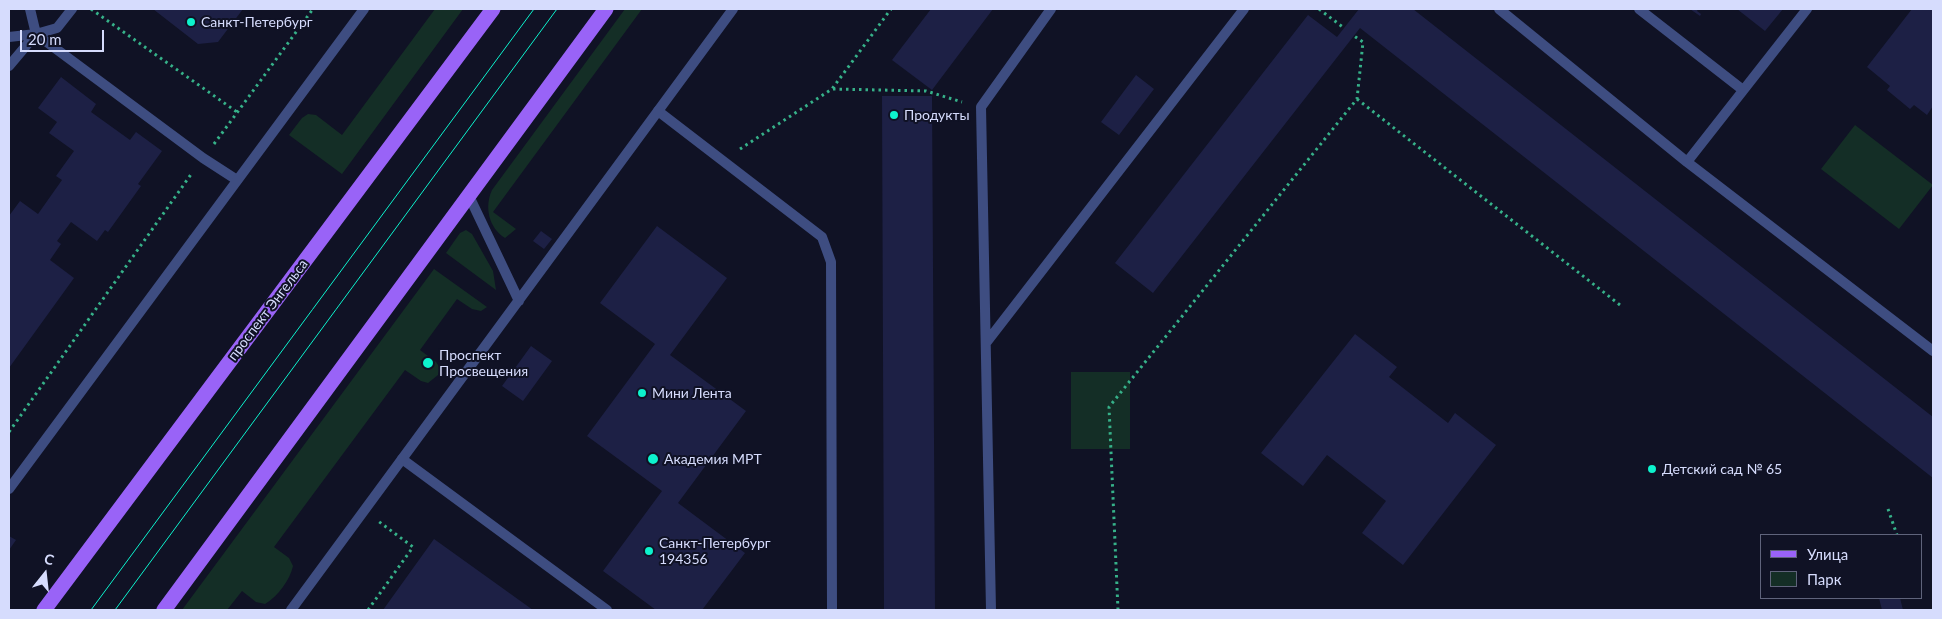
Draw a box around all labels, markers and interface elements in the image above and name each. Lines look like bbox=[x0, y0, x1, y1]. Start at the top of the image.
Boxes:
place label: Санкт-Петербург bbox=[201, 14, 313, 30]
marker: Санкт-Петербург bbox=[185, 16, 197, 28]
scale bar bbox=[22, 20, 106, 52]
text: 20 m bbox=[28, 30, 62, 48]
place label: Продукты bbox=[904, 107, 970, 123]
marker: Продукты bbox=[888, 109, 900, 121]
street label: проспект Энгельса bbox=[225, 256, 311, 364]
place label: Проспект Просвещения bbox=[439, 347, 528, 380]
marker: Проспект Просвещения bbox=[421, 356, 435, 370]
place label: Мини Лента bbox=[652, 385, 732, 401]
marker: Мини Лента bbox=[636, 387, 648, 399]
place label: Академия МРТ bbox=[664, 451, 762, 467]
marker: Академия МРТ bbox=[646, 452, 660, 466]
place label: Детский сад № 65 bbox=[1662, 461, 1782, 477]
marker: Детский сад № 65 bbox=[1646, 463, 1658, 475]
legend bbox=[1760, 534, 1922, 599]
place label: Санкт-Петербург 194356 bbox=[659, 535, 771, 568]
marker: Санкт-Петербург 194356 bbox=[643, 545, 655, 557]
text: Улица bbox=[1807, 545, 1848, 563]
north arrow bbox=[20, 549, 70, 599]
text: С bbox=[42, 550, 56, 569]
text: Парк bbox=[1807, 570, 1841, 588]

